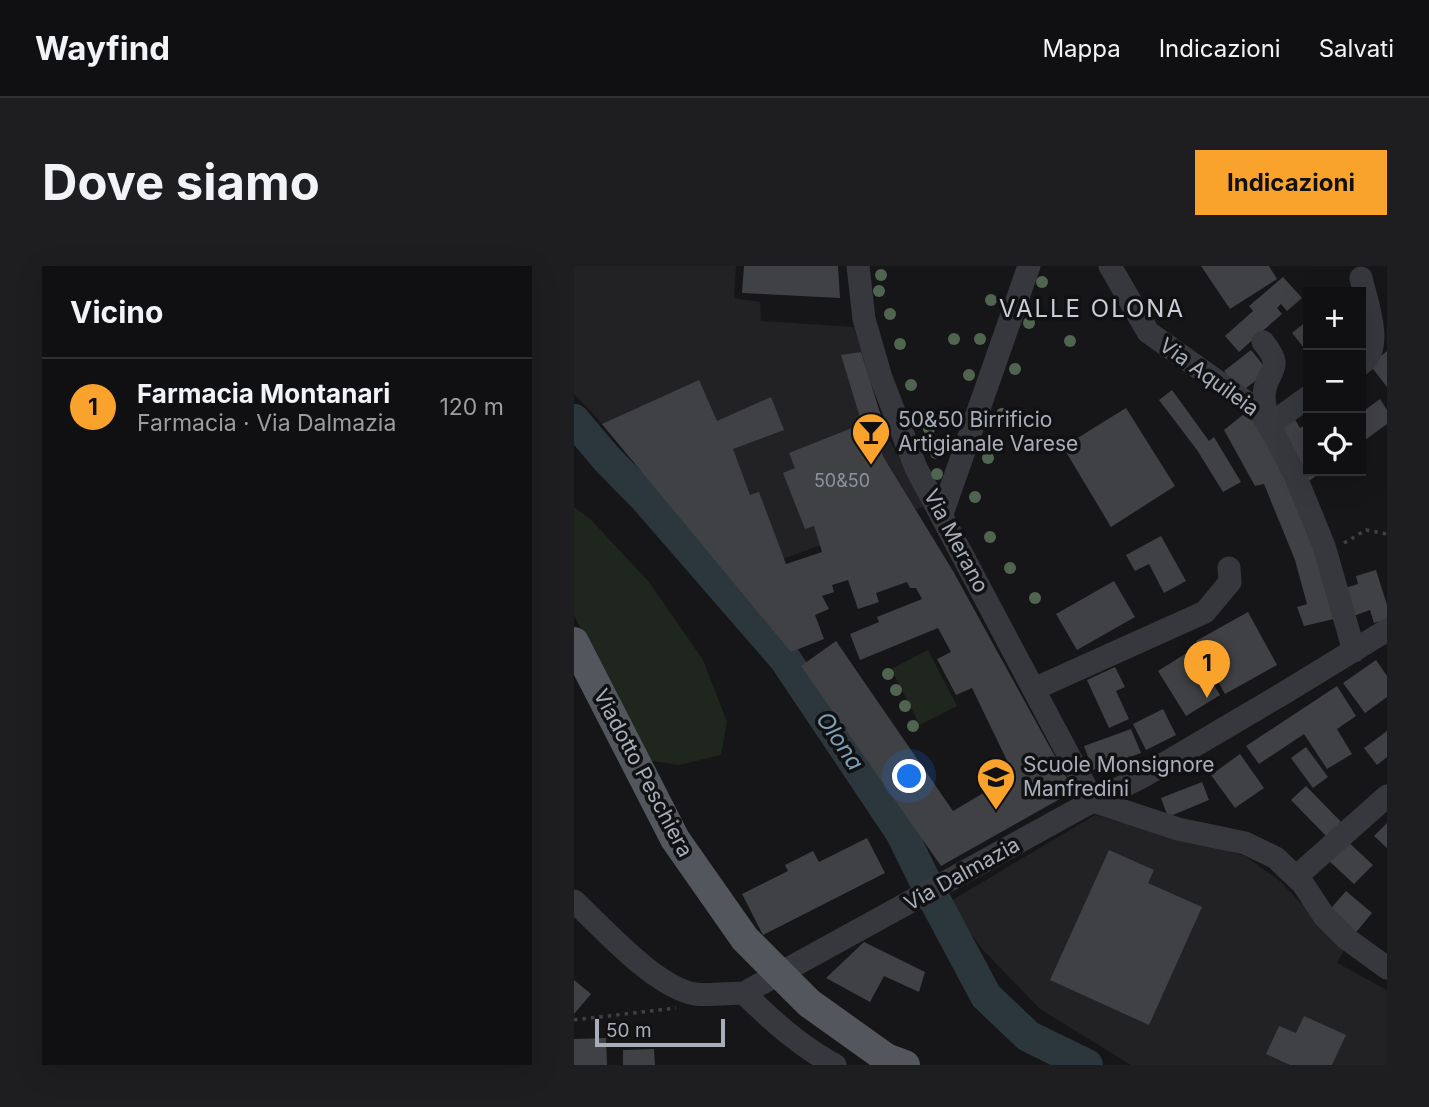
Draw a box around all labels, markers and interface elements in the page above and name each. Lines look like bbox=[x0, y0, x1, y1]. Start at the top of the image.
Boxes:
text: Wayfind bbox=[35, 28, 170, 68]
text: Mappa bbox=[1042, 34, 1121, 63]
text: Indicazioni bbox=[1159, 34, 1281, 63]
text: Salvati bbox=[1319, 34, 1394, 63]
button: Indicazioni bbox=[1195, 150, 1387, 215]
text: Dove siamo bbox=[42, 153, 320, 212]
map controls bbox=[1303, 287, 1366, 476]
button: + bbox=[1303, 287, 1366, 350]
text: Vicino bbox=[70, 294, 163, 330]
district label: VALLE OLONA bbox=[999, 294, 1185, 323]
street label: Via Aquileia bbox=[1155, 332, 1264, 421]
button: − bbox=[1303, 350, 1366, 413]
text: Farmacia Montanari bbox=[137, 378, 390, 409]
text: 1 bbox=[88, 393, 98, 421]
text: 120 m bbox=[439, 393, 504, 421]
place label: 50&50 Birrificio Artigianale Varese bbox=[898, 407, 1078, 456]
text: Farmacia · Via Dalmazia bbox=[137, 409, 396, 437]
bar icon: 50&50 Birrificio Artigianale Varese bbox=[850, 411, 892, 466]
button: locate bbox=[1303, 413, 1366, 476]
house number: 50&50 bbox=[814, 470, 870, 491]
street label: Via Merano bbox=[919, 485, 994, 597]
pin: 1 bbox=[1184, 640, 1230, 698]
street label: Viadotto Peschiera bbox=[589, 685, 698, 861]
water label: Olona bbox=[810, 706, 870, 776]
place label: Scuole Monsignore Manfredini bbox=[1023, 752, 1215, 801]
school or university icon: Scuole Monsignore Manfredini bbox=[975, 756, 1017, 811]
your location bbox=[892, 759, 926, 793]
street label: Via Dalmazia bbox=[900, 832, 1024, 916]
scale bar bbox=[595, 1016, 724, 1048]
text: 50 m bbox=[606, 1019, 652, 1042]

